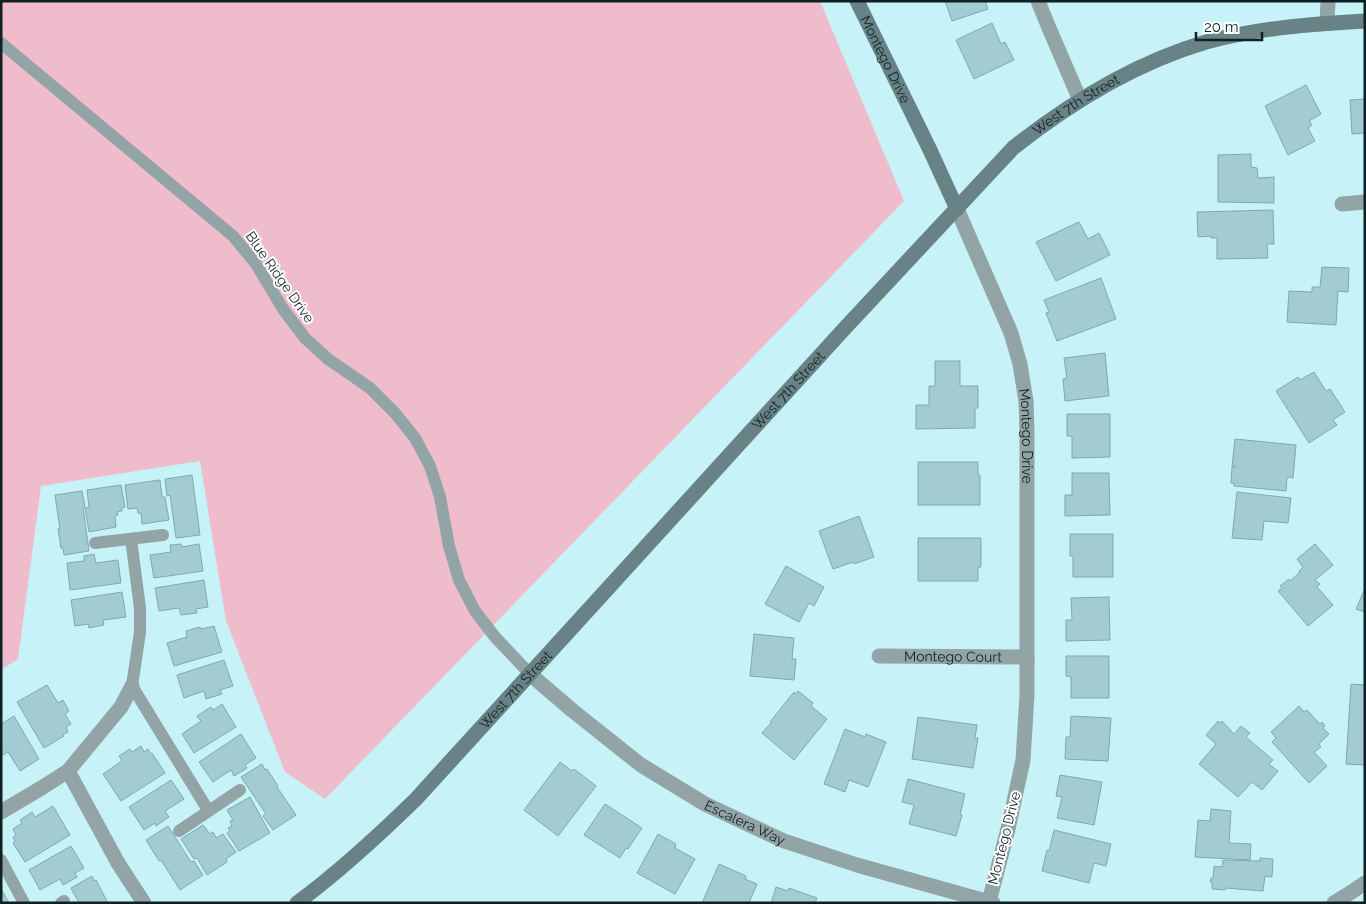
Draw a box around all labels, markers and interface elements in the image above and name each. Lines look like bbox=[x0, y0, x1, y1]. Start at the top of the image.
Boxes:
scale bar bbox=[1196, 10, 1262, 42]
street label: Montego Drive bbox=[857, 13, 914, 106]
text: 20 m bbox=[1204, 18, 1239, 36]
street label: West 7th Street bbox=[1029, 71, 1122, 138]
street label: Blue Ridge Drive bbox=[242, 228, 318, 326]
street label: West 7th Street bbox=[749, 348, 828, 433]
street label: Montego Drive bbox=[1016, 387, 1035, 484]
street label: West 7th Street bbox=[476, 647, 555, 732]
street label: Montego Court bbox=[904, 648, 1002, 665]
street label: Montego Drive bbox=[985, 790, 1023, 886]
street label: Escalera Way bbox=[702, 797, 788, 849]

